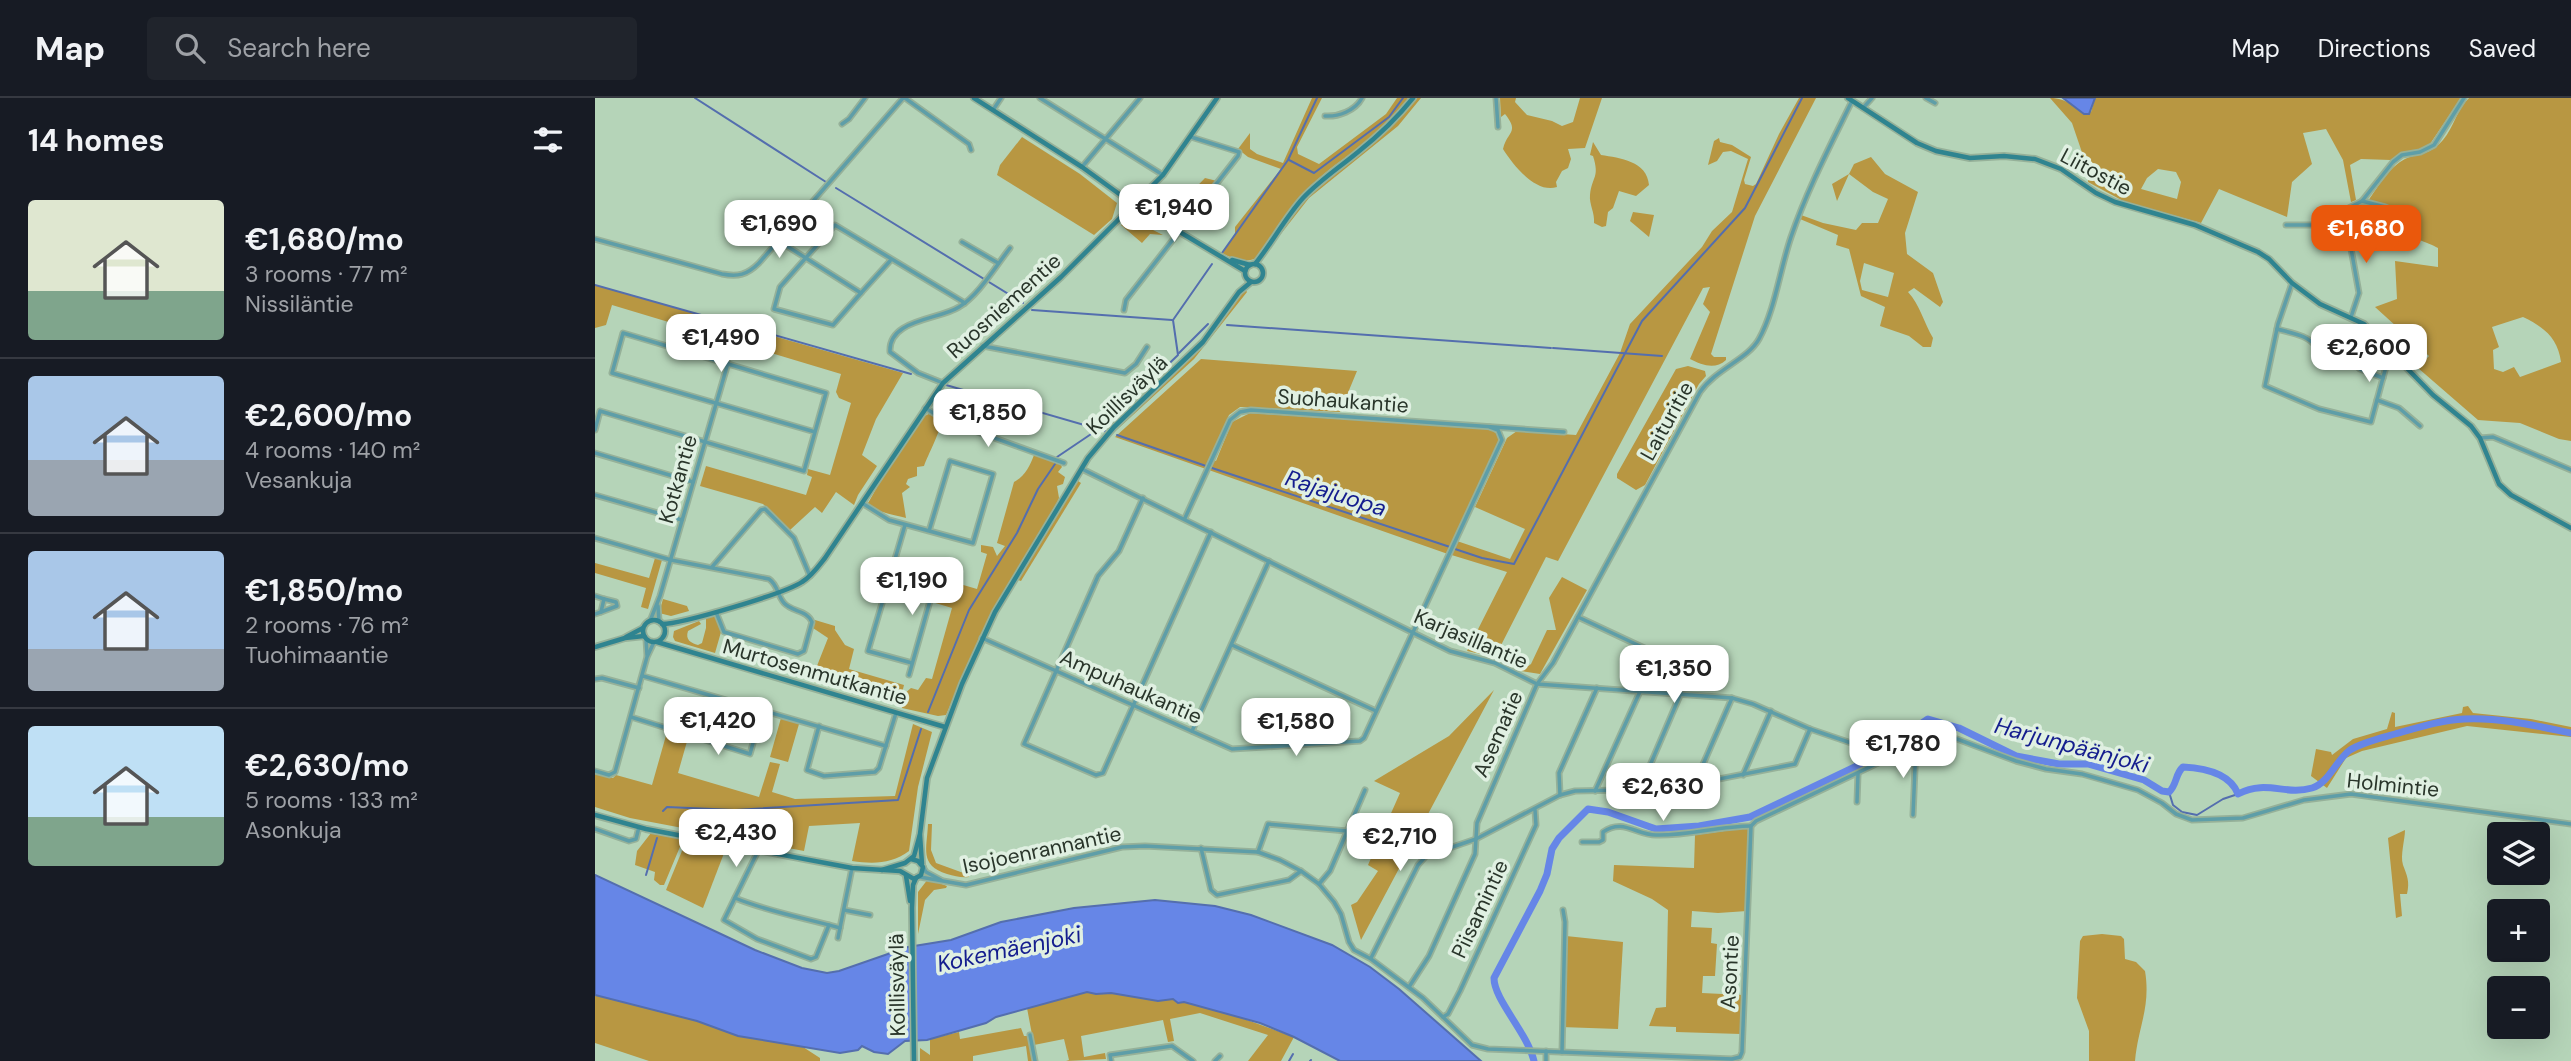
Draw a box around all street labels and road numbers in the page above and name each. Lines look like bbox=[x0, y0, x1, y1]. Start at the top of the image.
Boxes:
street label: Liitostie bbox=[2056, 142, 2137, 202]
street label: Ruosniementie bbox=[941, 247, 1067, 365]
street label: Koillisväylä bbox=[1080, 349, 1174, 441]
street label: Laituritie bbox=[1634, 377, 1700, 465]
street label: Suohaukantie bbox=[1276, 382, 1410, 420]
street label: Kotkantie bbox=[652, 431, 704, 527]
street label: Karjasillantie bbox=[1410, 602, 1532, 676]
street label: Murtosenmutkantie bbox=[720, 632, 910, 712]
street label: Ampuhaukantie bbox=[1056, 643, 1206, 731]
street label: Asematie bbox=[1467, 686, 1529, 781]
street label: Holmintie bbox=[2346, 766, 2440, 804]
street label: Isojoenrannantie bbox=[960, 820, 1124, 880]
street label: Piisamintie bbox=[1445, 855, 1515, 963]
street label: Koillisväylä bbox=[882, 933, 912, 1037]
street label: Asontie bbox=[1714, 934, 1746, 1010]

